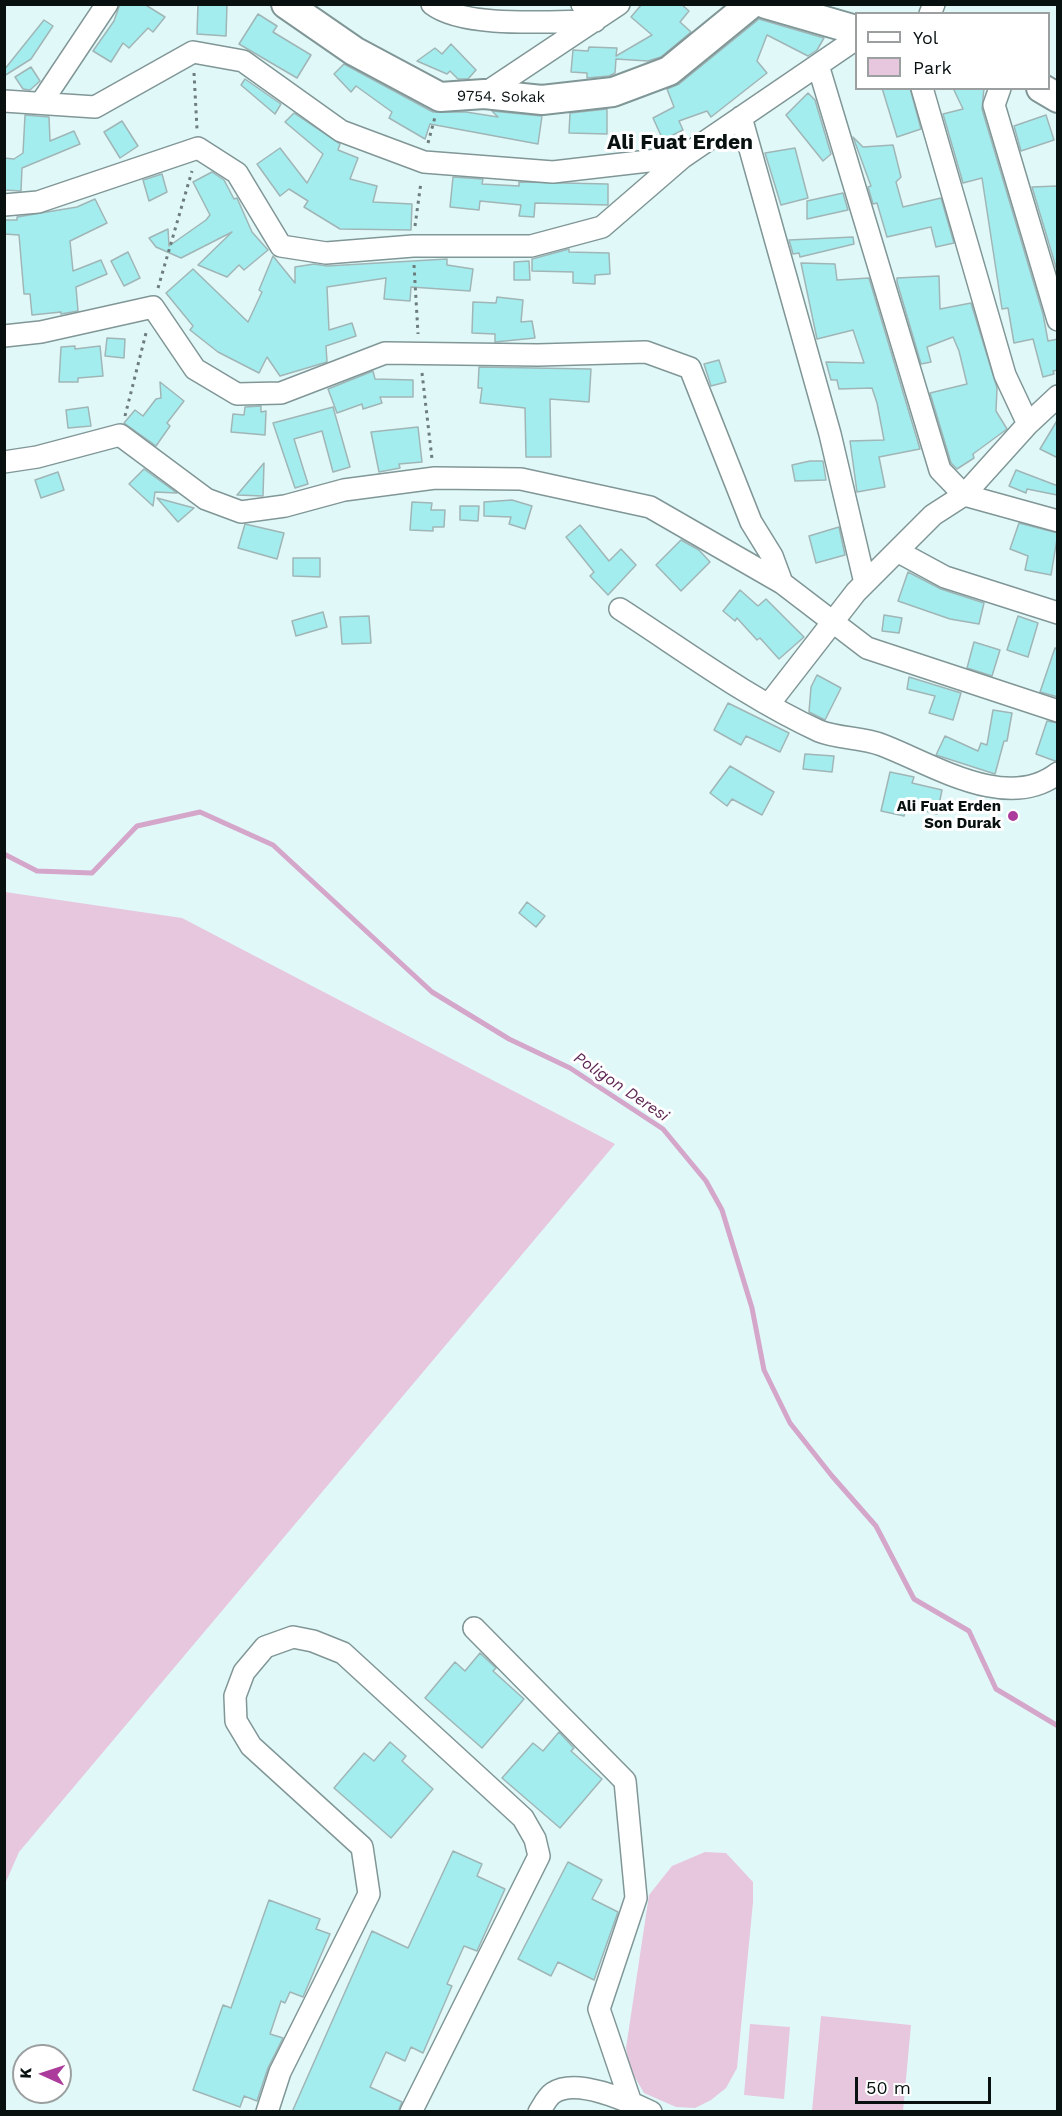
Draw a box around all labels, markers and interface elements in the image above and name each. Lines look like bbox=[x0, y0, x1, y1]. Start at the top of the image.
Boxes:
legend bbox=[855, 12, 1050, 90]
text: Yol bbox=[913, 27, 938, 48]
text: Park bbox=[913, 57, 952, 78]
street label: 9754. Sokak bbox=[457, 87, 545, 107]
district label: Ali Fuat Erden bbox=[607, 130, 753, 156]
place label: Ali Fuat Erden Son Durak bbox=[897, 798, 1001, 833]
marker: Ali Fuat Erden Son Durak bbox=[1006, 809, 1020, 823]
water label: Poligon Deresi bbox=[570, 1048, 672, 1126]
north arrow bbox=[12, 2044, 72, 2104]
scale bar bbox=[858, 2065, 994, 2103]
text: K bbox=[16, 2067, 35, 2079]
text: 50 m bbox=[866, 2077, 911, 2098]

